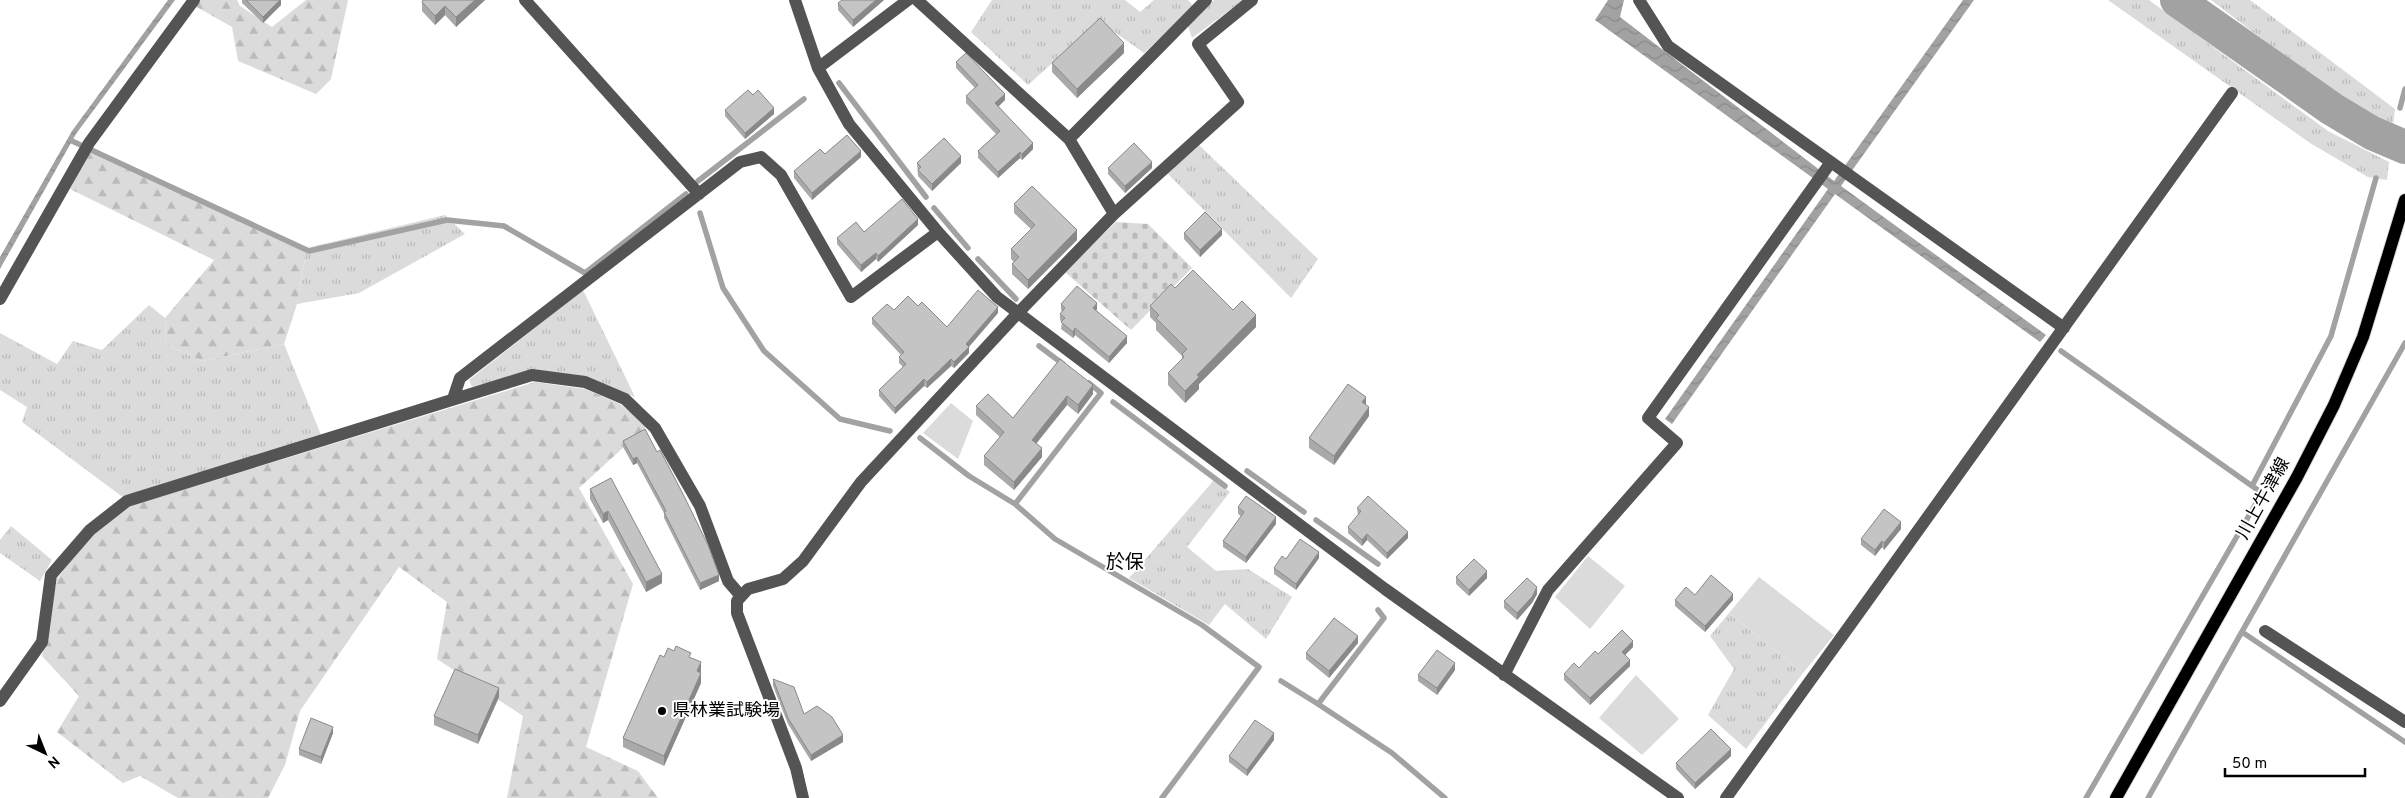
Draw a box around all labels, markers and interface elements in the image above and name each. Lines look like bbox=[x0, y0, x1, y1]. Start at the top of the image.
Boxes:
street label: 川上牛津線 bbox=[2232, 454, 2296, 544]
district label: 於保 bbox=[1106, 551, 1144, 575]
place label: 県林業試験場 bbox=[672, 700, 780, 723]
marker: 県林業試験場 bbox=[656, 705, 668, 717]
north arrow bbox=[20, 728, 70, 778]
scale bar bbox=[2225, 746, 2365, 778]
text: N bbox=[43, 752, 62, 771]
text: 50 m bbox=[2232, 755, 2267, 774]

